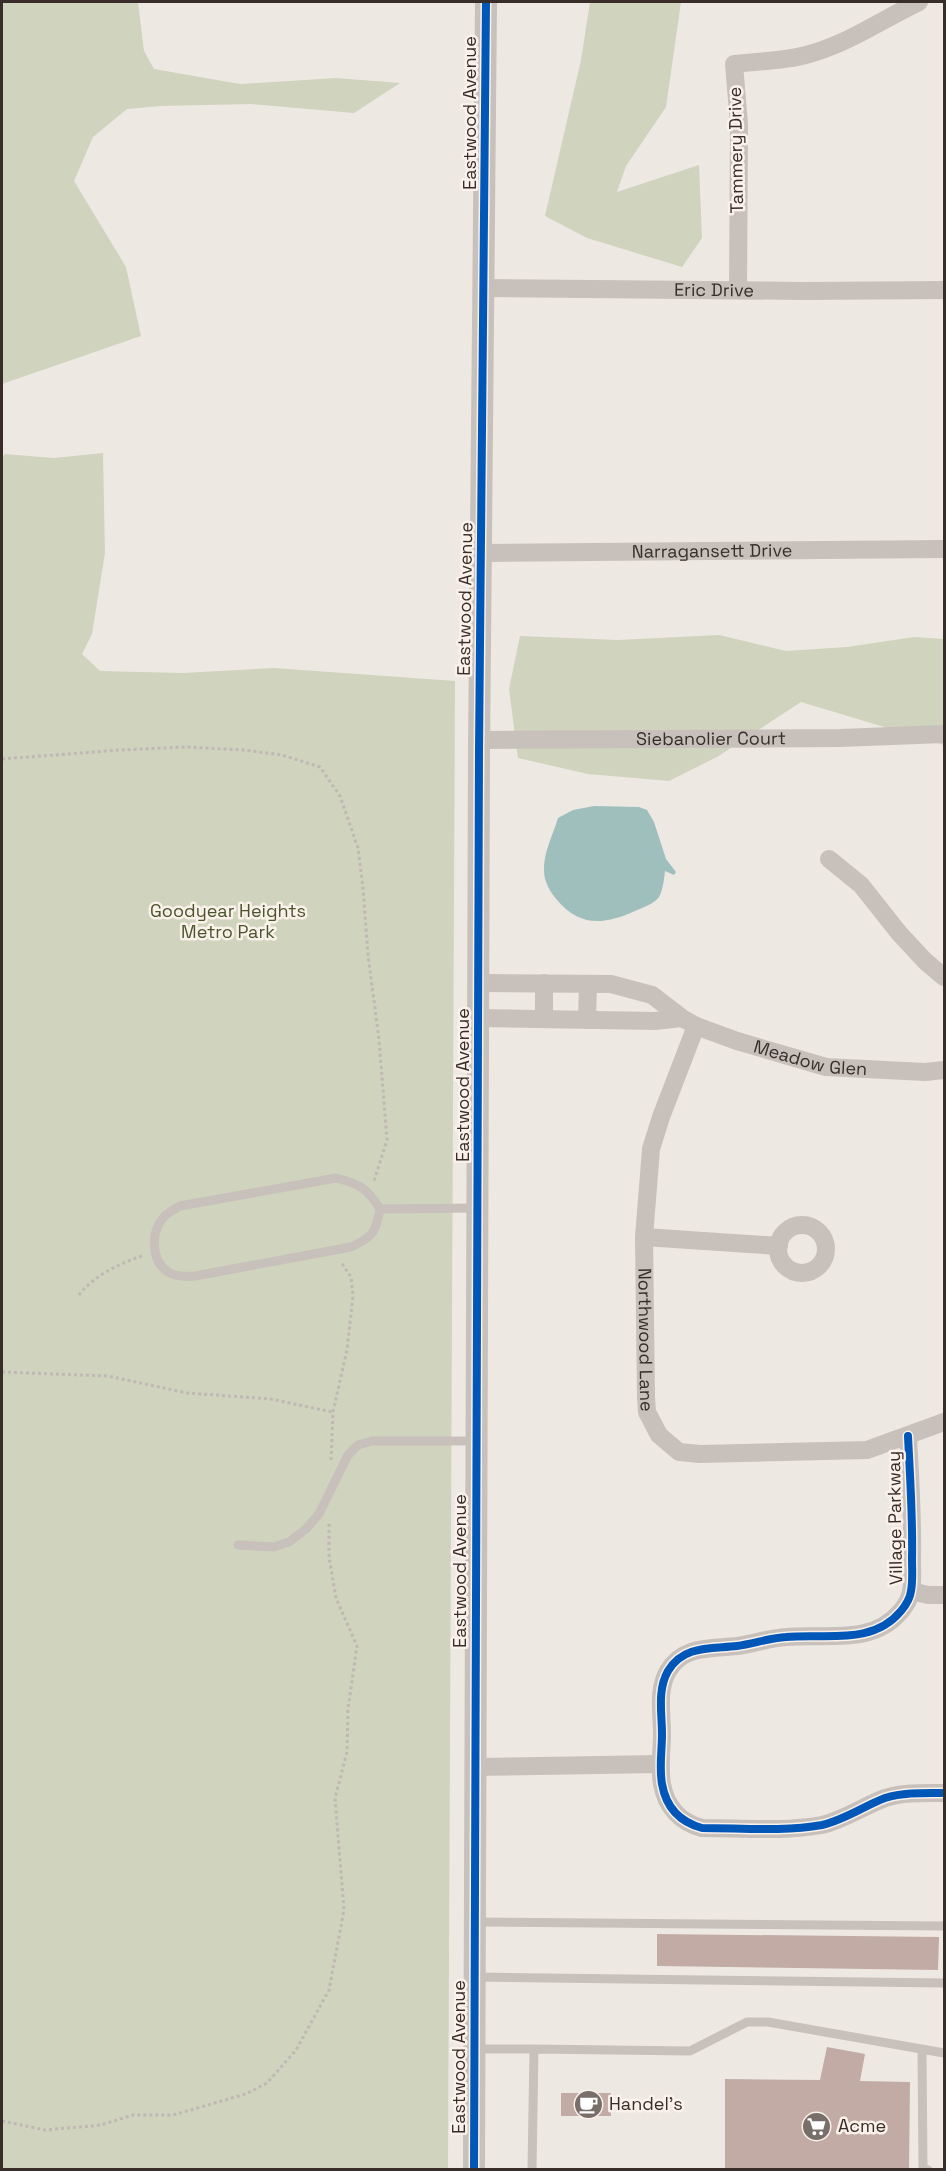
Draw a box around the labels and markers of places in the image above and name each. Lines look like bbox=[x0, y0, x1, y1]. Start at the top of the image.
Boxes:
cafe icon: Handel's bbox=[572, 2088, 604, 2120]
place label: Handel's bbox=[609, 2092, 683, 2115]
supermarket icon: Acme bbox=[801, 2110, 833, 2142]
place label: Acme bbox=[838, 2114, 886, 2137]

